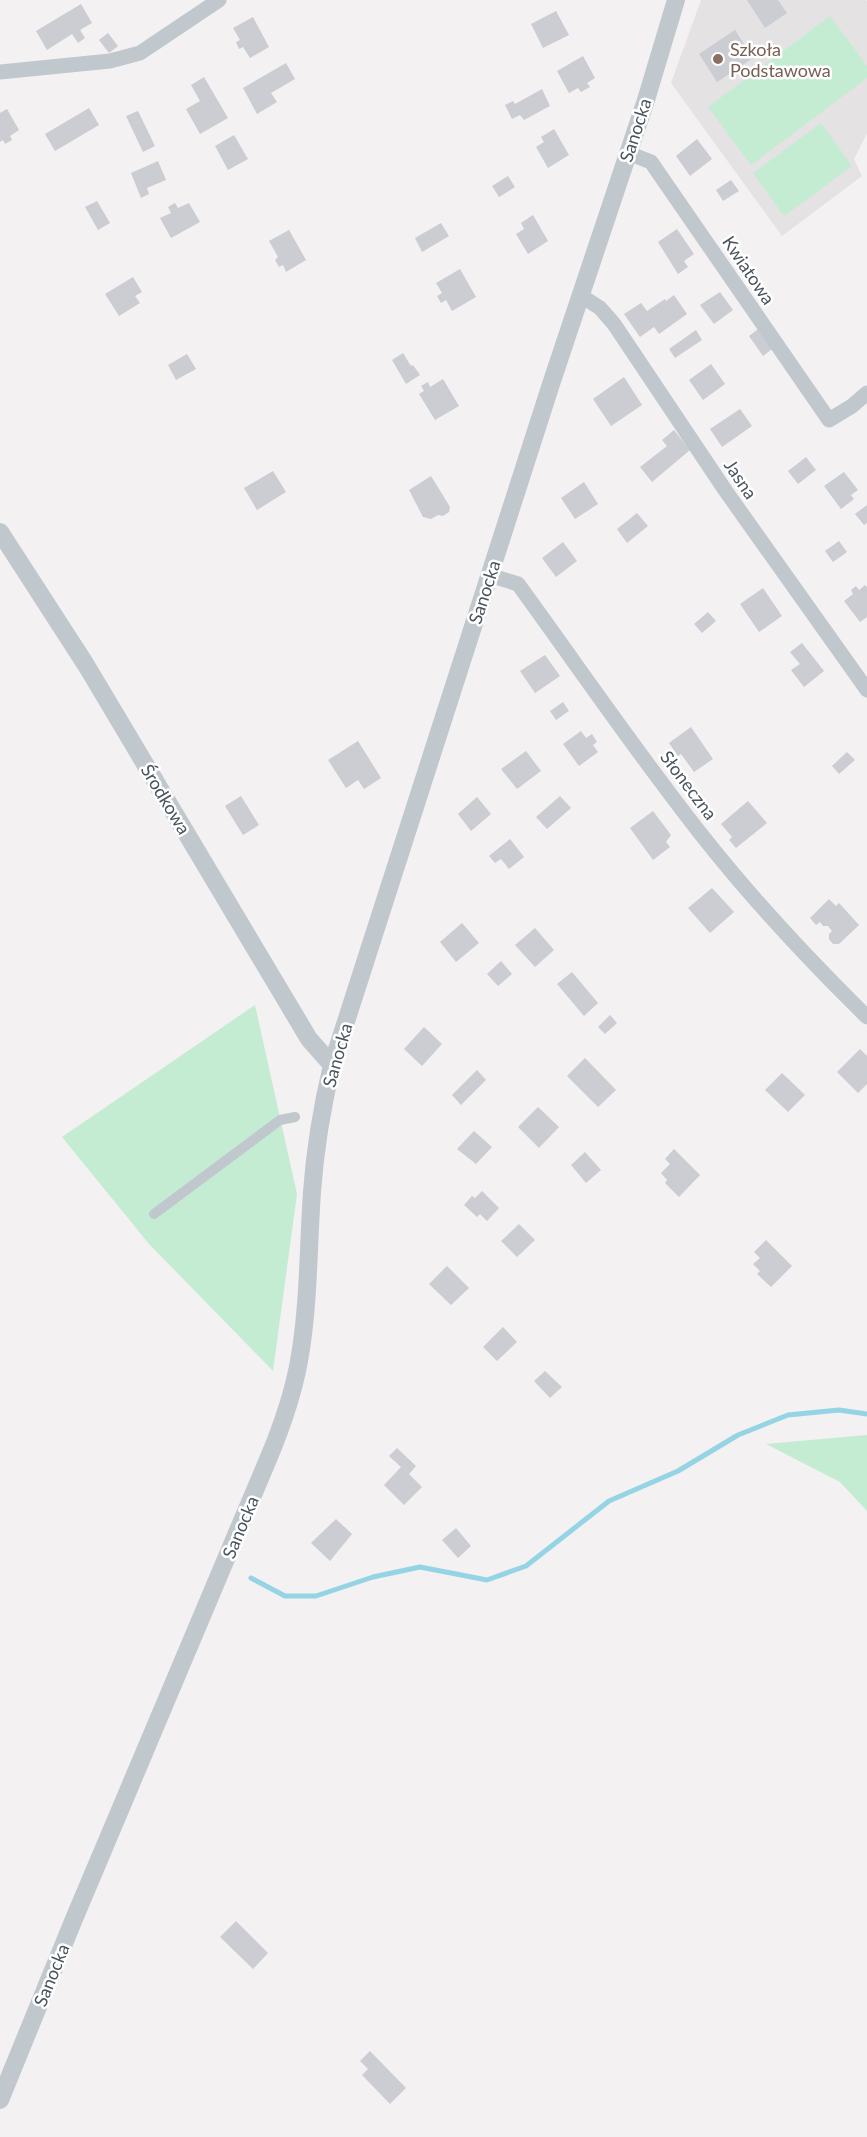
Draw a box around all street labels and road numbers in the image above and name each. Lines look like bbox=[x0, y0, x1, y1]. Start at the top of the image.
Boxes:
street label: Sanocka bbox=[614, 95, 656, 165]
street label: Kwiatowa bbox=[718, 232, 780, 308]
street label: Jasna bbox=[720, 455, 762, 503]
street label: Sanocka bbox=[463, 557, 505, 627]
street label: Słoneczna bbox=[656, 746, 722, 824]
street label: Środkowa bbox=[137, 760, 195, 838]
street label: Sanocka bbox=[317, 1020, 357, 1090]
street label: Sanocka bbox=[217, 1493, 263, 1561]
street label: Sanocka bbox=[29, 1940, 73, 2010]

